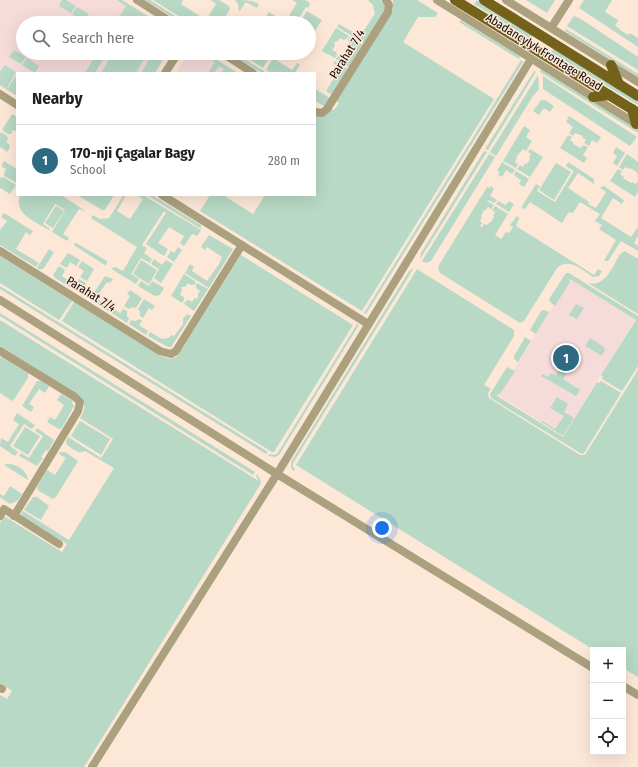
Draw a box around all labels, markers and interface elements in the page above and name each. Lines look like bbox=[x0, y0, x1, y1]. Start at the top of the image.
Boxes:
street label: Abadancylyk Frontage Road bbox=[483, 10, 605, 94]
search box bbox=[16, 16, 316, 60]
icon: search bbox=[30, 27, 52, 49]
street label: Parahat 7/4 bbox=[326, 27, 368, 81]
text: Search here bbox=[62, 29, 134, 47]
text: Nearby bbox=[32, 88, 83, 109]
text: 170-nji Çagalar Bagy bbox=[70, 144, 195, 162]
text: 1 bbox=[42, 153, 48, 168]
text: 280 m bbox=[268, 153, 300, 168]
text: School bbox=[70, 162, 106, 177]
street label: Parahat 7/4 bbox=[64, 273, 118, 315]
pin: 1 bbox=[553, 343, 579, 373]
your location bbox=[372, 518, 392, 538]
map controls bbox=[590, 647, 626, 755]
button: + bbox=[590, 647, 626, 683]
button: − bbox=[590, 683, 626, 719]
button: locate bbox=[590, 719, 626, 755]

